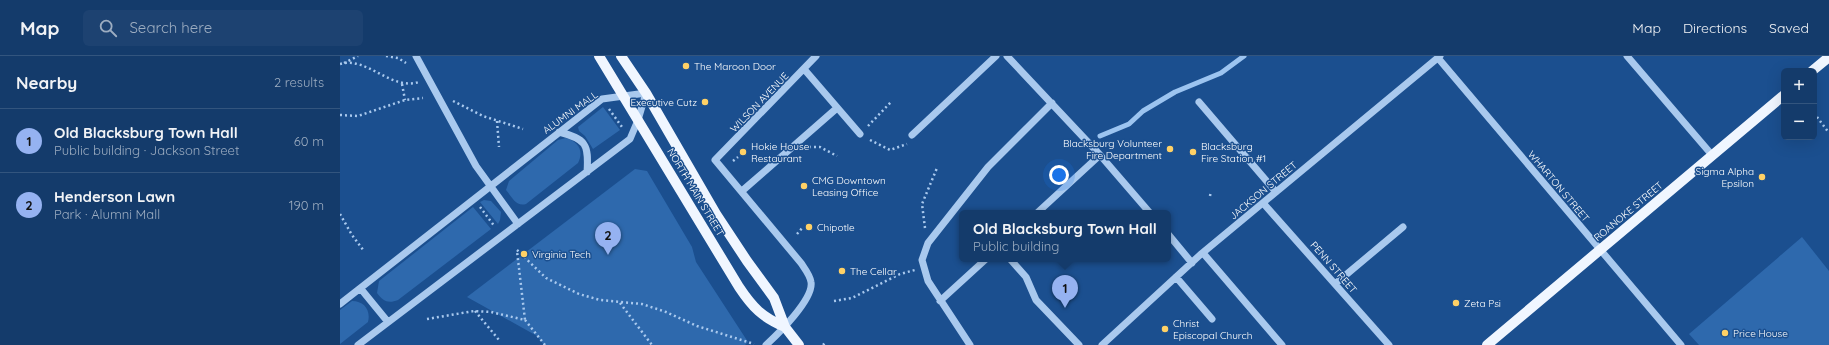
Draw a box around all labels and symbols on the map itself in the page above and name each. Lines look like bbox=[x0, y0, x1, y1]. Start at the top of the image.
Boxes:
place label: The Maroon Door bbox=[694, 60, 776, 73]
marker: The Maroon Door bbox=[681, 61, 691, 71]
street label: WILSON AVENUE bbox=[727, 69, 792, 135]
street label: ALUMNI MALL bbox=[540, 88, 601, 137]
place label: Executive Cutz bbox=[631, 96, 697, 109]
marker: Executive Cutz bbox=[700, 97, 710, 107]
place label: Blacksburg Volunteer Fire Department bbox=[1063, 137, 1163, 162]
place label: Hokie House Restaurant bbox=[751, 140, 810, 165]
place label: Blacksburg Fire Station #1 bbox=[1201, 140, 1266, 165]
marker: Blacksburg Volunteer Fire Department bbox=[1165, 144, 1175, 154]
street label: NORTH MAIN STREET bbox=[664, 146, 727, 239]
marker: Hokie House Restaurant bbox=[738, 147, 748, 157]
marker: Blacksburg Fire Station #1 bbox=[1188, 147, 1198, 157]
street label: WHARTON STREET bbox=[1525, 148, 1592, 225]
street label: JACKSON STREET bbox=[1227, 158, 1300, 222]
your location bbox=[1049, 165, 1069, 185]
place label: Sigma Alpha Epsilon bbox=[1696, 165, 1754, 190]
marker: Sigma Alpha Epsilon bbox=[1757, 172, 1767, 182]
place label: CMG Downtown Leasing Office bbox=[812, 174, 886, 199]
street label: ROANOKE STREET bbox=[1591, 179, 1666, 244]
marker: CMG Downtown Leasing Office bbox=[799, 181, 809, 191]
place label: Chipotle bbox=[817, 221, 855, 234]
pin: 2 bbox=[595, 222, 621, 255]
marker: Chipotle bbox=[804, 222, 814, 232]
street label: PENN STREET bbox=[1307, 239, 1360, 296]
place label: Virginia Tech bbox=[532, 248, 591, 261]
marker: Virginia Tech bbox=[519, 249, 529, 259]
place label: The Cellar bbox=[850, 265, 897, 278]
marker: The Cellar bbox=[837, 266, 847, 276]
pin: 1 bbox=[1052, 275, 1078, 308]
place label: Zeta Psi bbox=[1464, 297, 1501, 310]
marker: Zeta Psi bbox=[1451, 298, 1461, 308]
place label: Christ Episcopal Church bbox=[1173, 317, 1252, 342]
marker: Christ Episcopal Church bbox=[1160, 324, 1170, 334]
place label: Price House bbox=[1733, 327, 1788, 340]
marker: Price House bbox=[1720, 328, 1730, 338]

